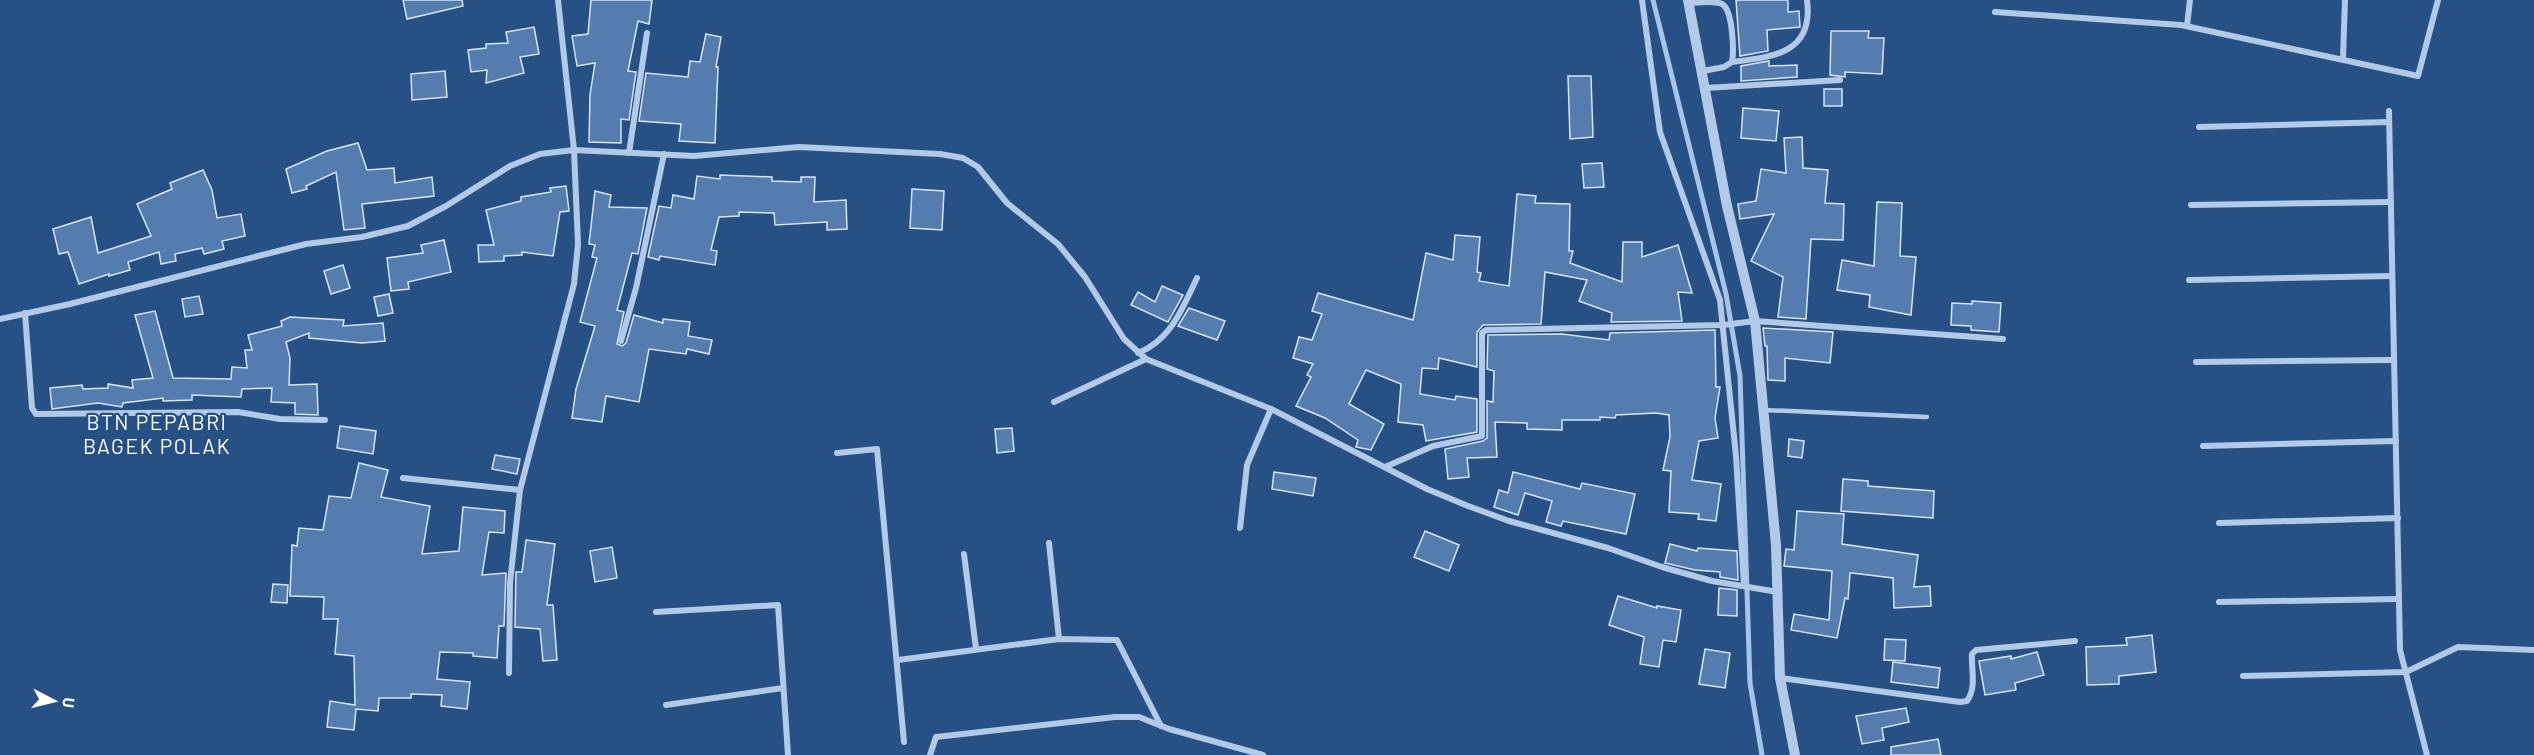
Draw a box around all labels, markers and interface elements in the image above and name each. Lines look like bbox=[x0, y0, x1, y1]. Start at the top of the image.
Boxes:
district label: BTN PEPABRI BAGEK POLAK bbox=[83, 409, 231, 458]
north arrow bbox=[24, 671, 84, 731]
text: U bbox=[59, 697, 79, 709]

